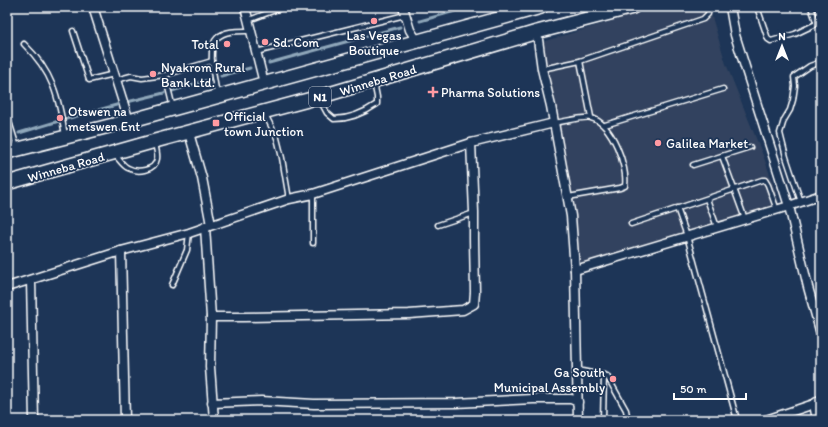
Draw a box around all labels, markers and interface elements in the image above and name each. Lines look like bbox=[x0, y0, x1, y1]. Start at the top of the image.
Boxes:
marker: Las Vegas Boutique bbox=[369, 16, 379, 26]
north arrow bbox=[762, 26, 802, 66]
place label: Las Vegas Boutique bbox=[346, 28, 402, 58]
text: N bbox=[778, 30, 786, 43]
place label: Sd. Com bbox=[273, 35, 320, 50]
place label: Total bbox=[191, 37, 219, 52]
marker: Sd. Com bbox=[260, 37, 270, 47]
marker: Total bbox=[222, 39, 232, 49]
place label: Nyakrom Rural Bank Ltd. bbox=[161, 60, 246, 90]
street label: Winneba Road bbox=[338, 61, 418, 99]
marker: Nyakrom Rural Bank Ltd. bbox=[148, 69, 158, 79]
place label: Pharma Solutions bbox=[441, 85, 540, 100]
road number: N1 bbox=[309, 87, 331, 107]
marker: Pharma Solutions bbox=[428, 87, 438, 97]
place label: Otswen na metswen Ent bbox=[68, 104, 140, 134]
place label: Official town Junction bbox=[224, 109, 304, 139]
marker: Otswen na metswen Ent bbox=[55, 113, 65, 123]
marker: Official town Junction bbox=[211, 118, 221, 128]
place label: Galilea Market bbox=[666, 136, 748, 151]
marker: Galilea Market bbox=[653, 138, 663, 148]
street label: Winneba Road bbox=[26, 149, 106, 185]
place label: Ga South Municipal Assembly bbox=[494, 365, 605, 395]
marker: Ga South Municipal Assembly bbox=[608, 374, 618, 384]
scale bar bbox=[674, 375, 746, 401]
text: 50 m bbox=[680, 382, 706, 396]

